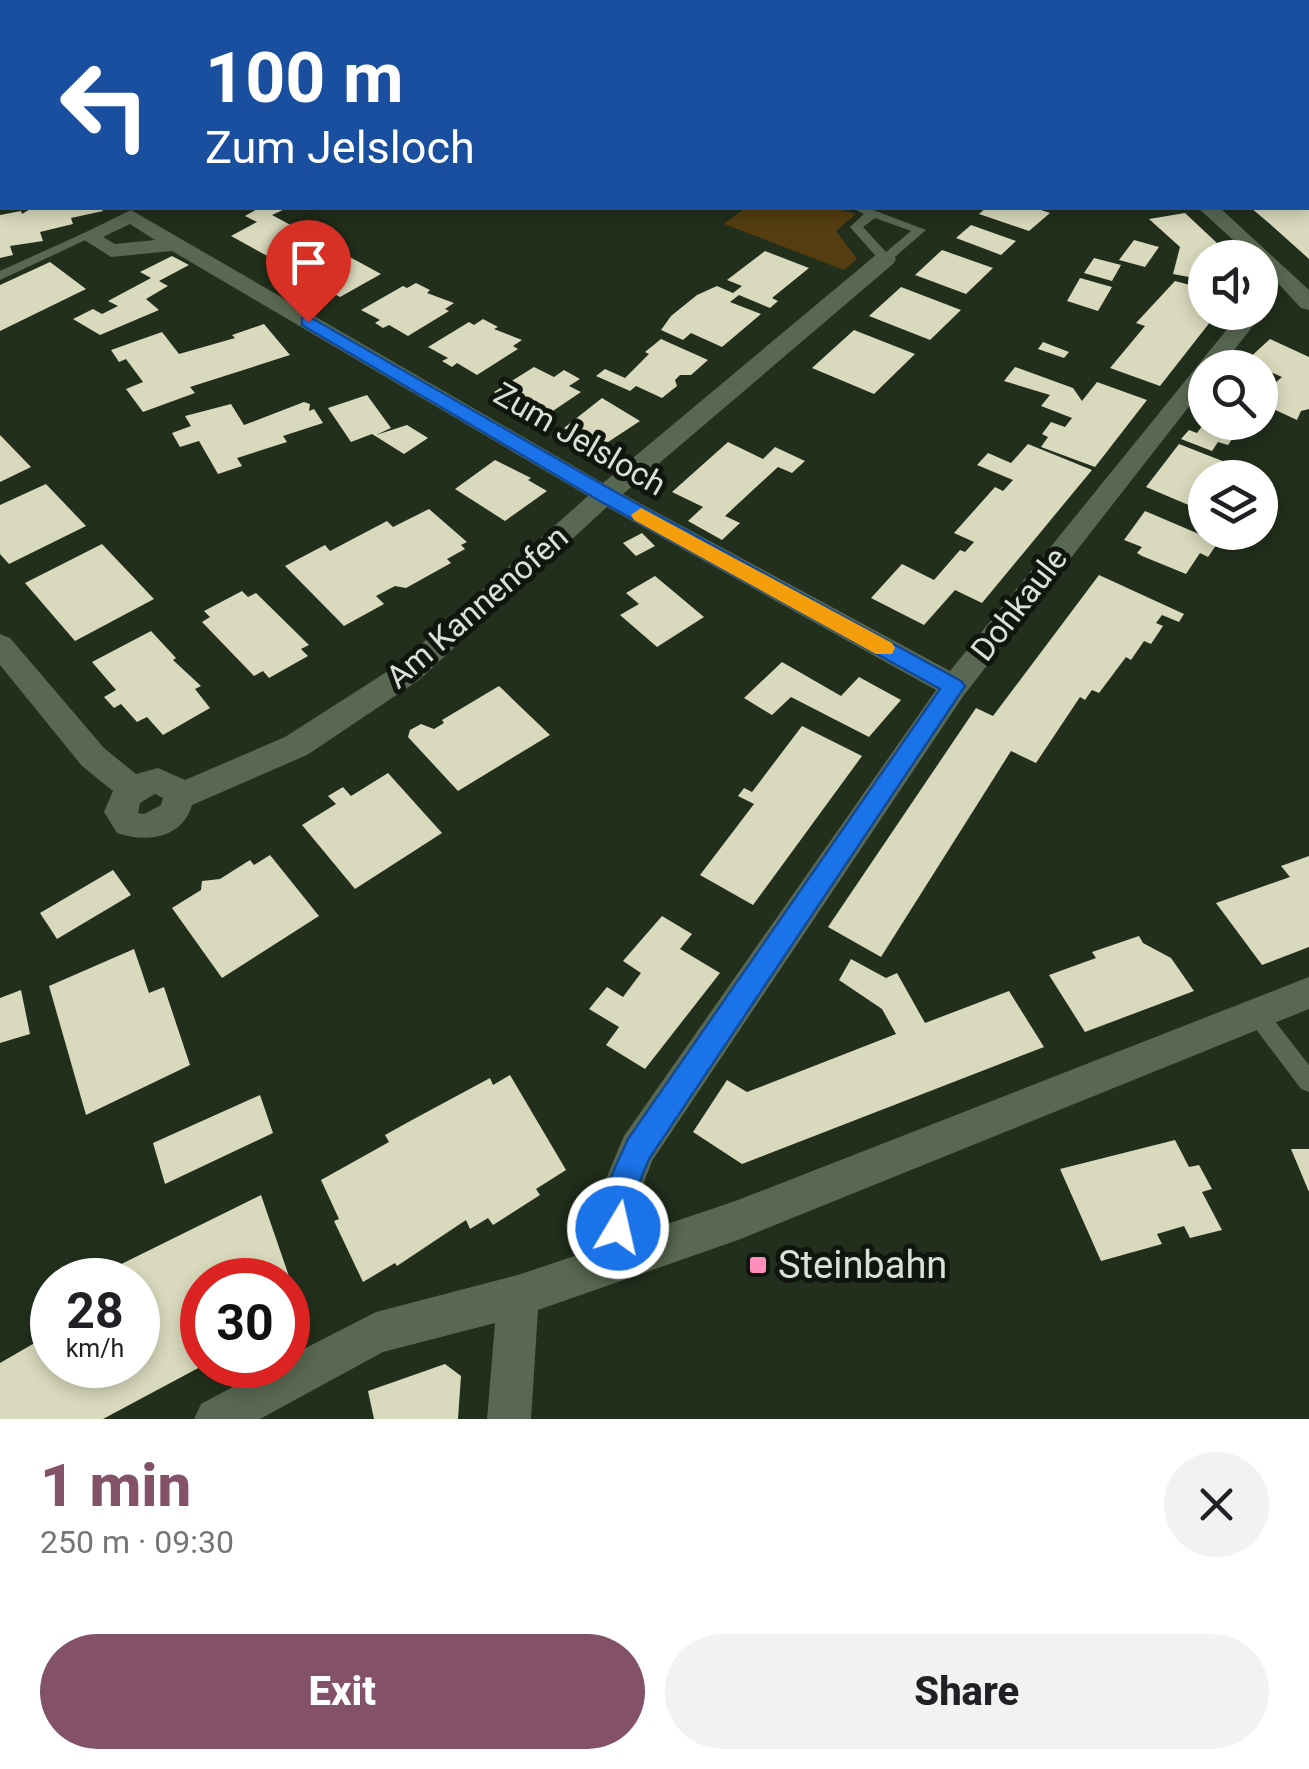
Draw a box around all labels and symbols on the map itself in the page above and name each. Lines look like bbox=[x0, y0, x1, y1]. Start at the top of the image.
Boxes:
pin bbox=[266, 220, 351, 323]
street label: Zum Jelsloch bbox=[487, 375, 673, 503]
street label: Am Kannenofen bbox=[379, 518, 575, 696]
street label: Dohkaule bbox=[963, 540, 1075, 668]
position arrow bbox=[566, 1176, 670, 1280]
place label: Steinbahn bbox=[778, 1243, 947, 1287]
marker: Steinbahn bbox=[747, 1254, 769, 1276]
speed limit sign: 30 bbox=[180, 1258, 310, 1388]

